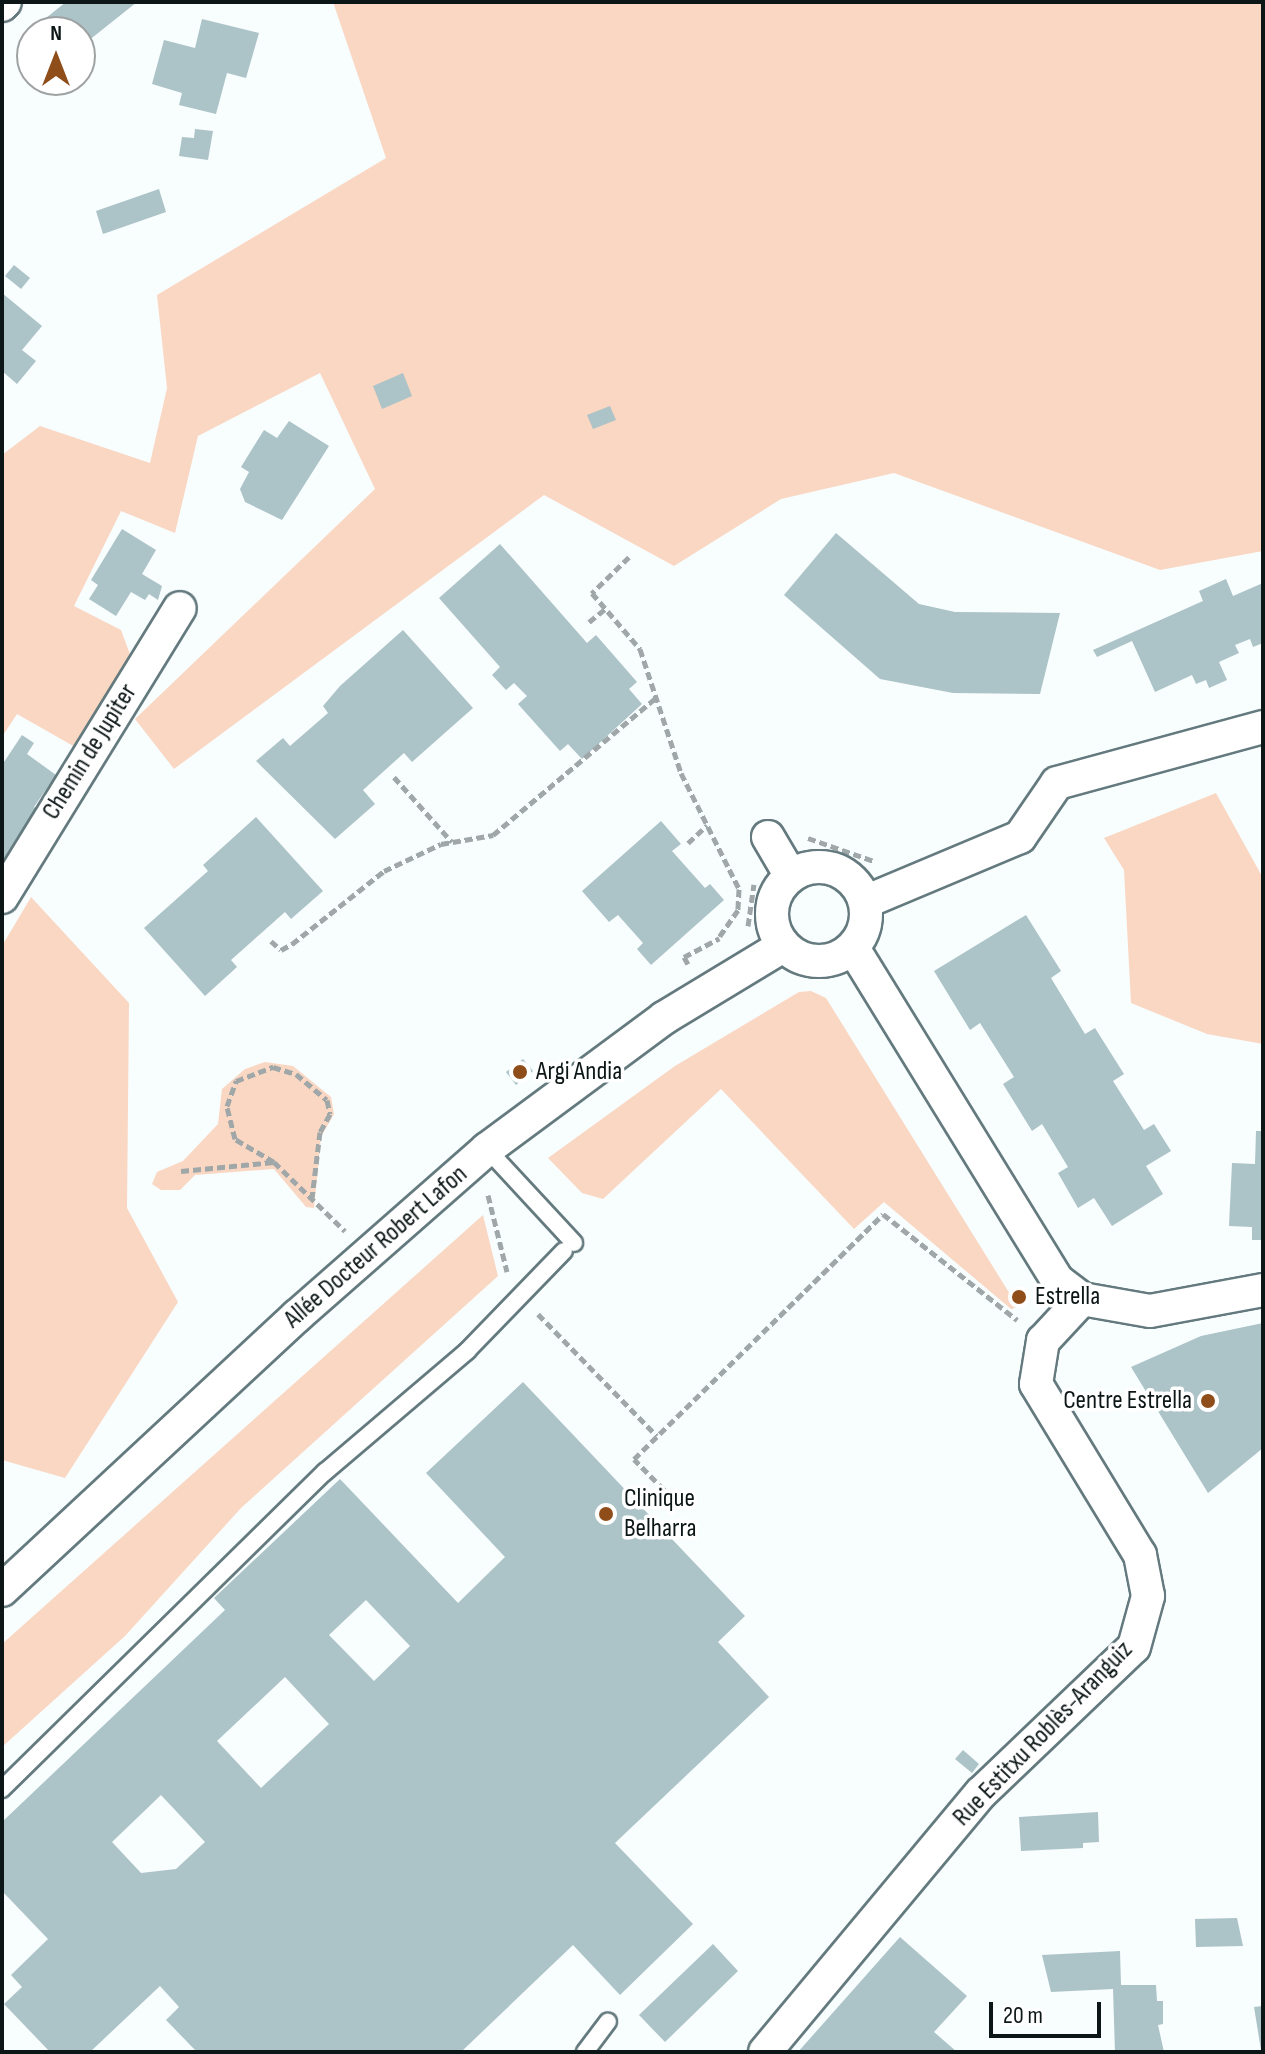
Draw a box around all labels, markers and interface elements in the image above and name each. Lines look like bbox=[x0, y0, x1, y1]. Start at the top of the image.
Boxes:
north arrow bbox=[16, 16, 96, 96]
text: N bbox=[50, 20, 62, 47]
street label: Chemin de Jupiter bbox=[36, 679, 144, 825]
place label: Argi Andia bbox=[536, 1056, 622, 1088]
marker: Argi Andia bbox=[511, 1063, 529, 1081]
street label: Allée Docteur Robert Lafon bbox=[278, 1159, 474, 1335]
place label: Estrella bbox=[1035, 1281, 1100, 1313]
marker: Estrella bbox=[1010, 1288, 1028, 1306]
place label: Centre Estrella bbox=[1063, 1385, 1192, 1417]
marker: Centre Estrella bbox=[1199, 1392, 1217, 1410]
place label: Clinique Belharra bbox=[624, 1483, 697, 1544]
marker: Clinique Belharra bbox=[595, 1503, 617, 1525]
street label: Rue Estitxu Roblès-Aranguiz bbox=[947, 1635, 1139, 1833]
scale bar bbox=[993, 1986, 1105, 2036]
text: 20 m bbox=[1003, 2001, 1043, 2030]

